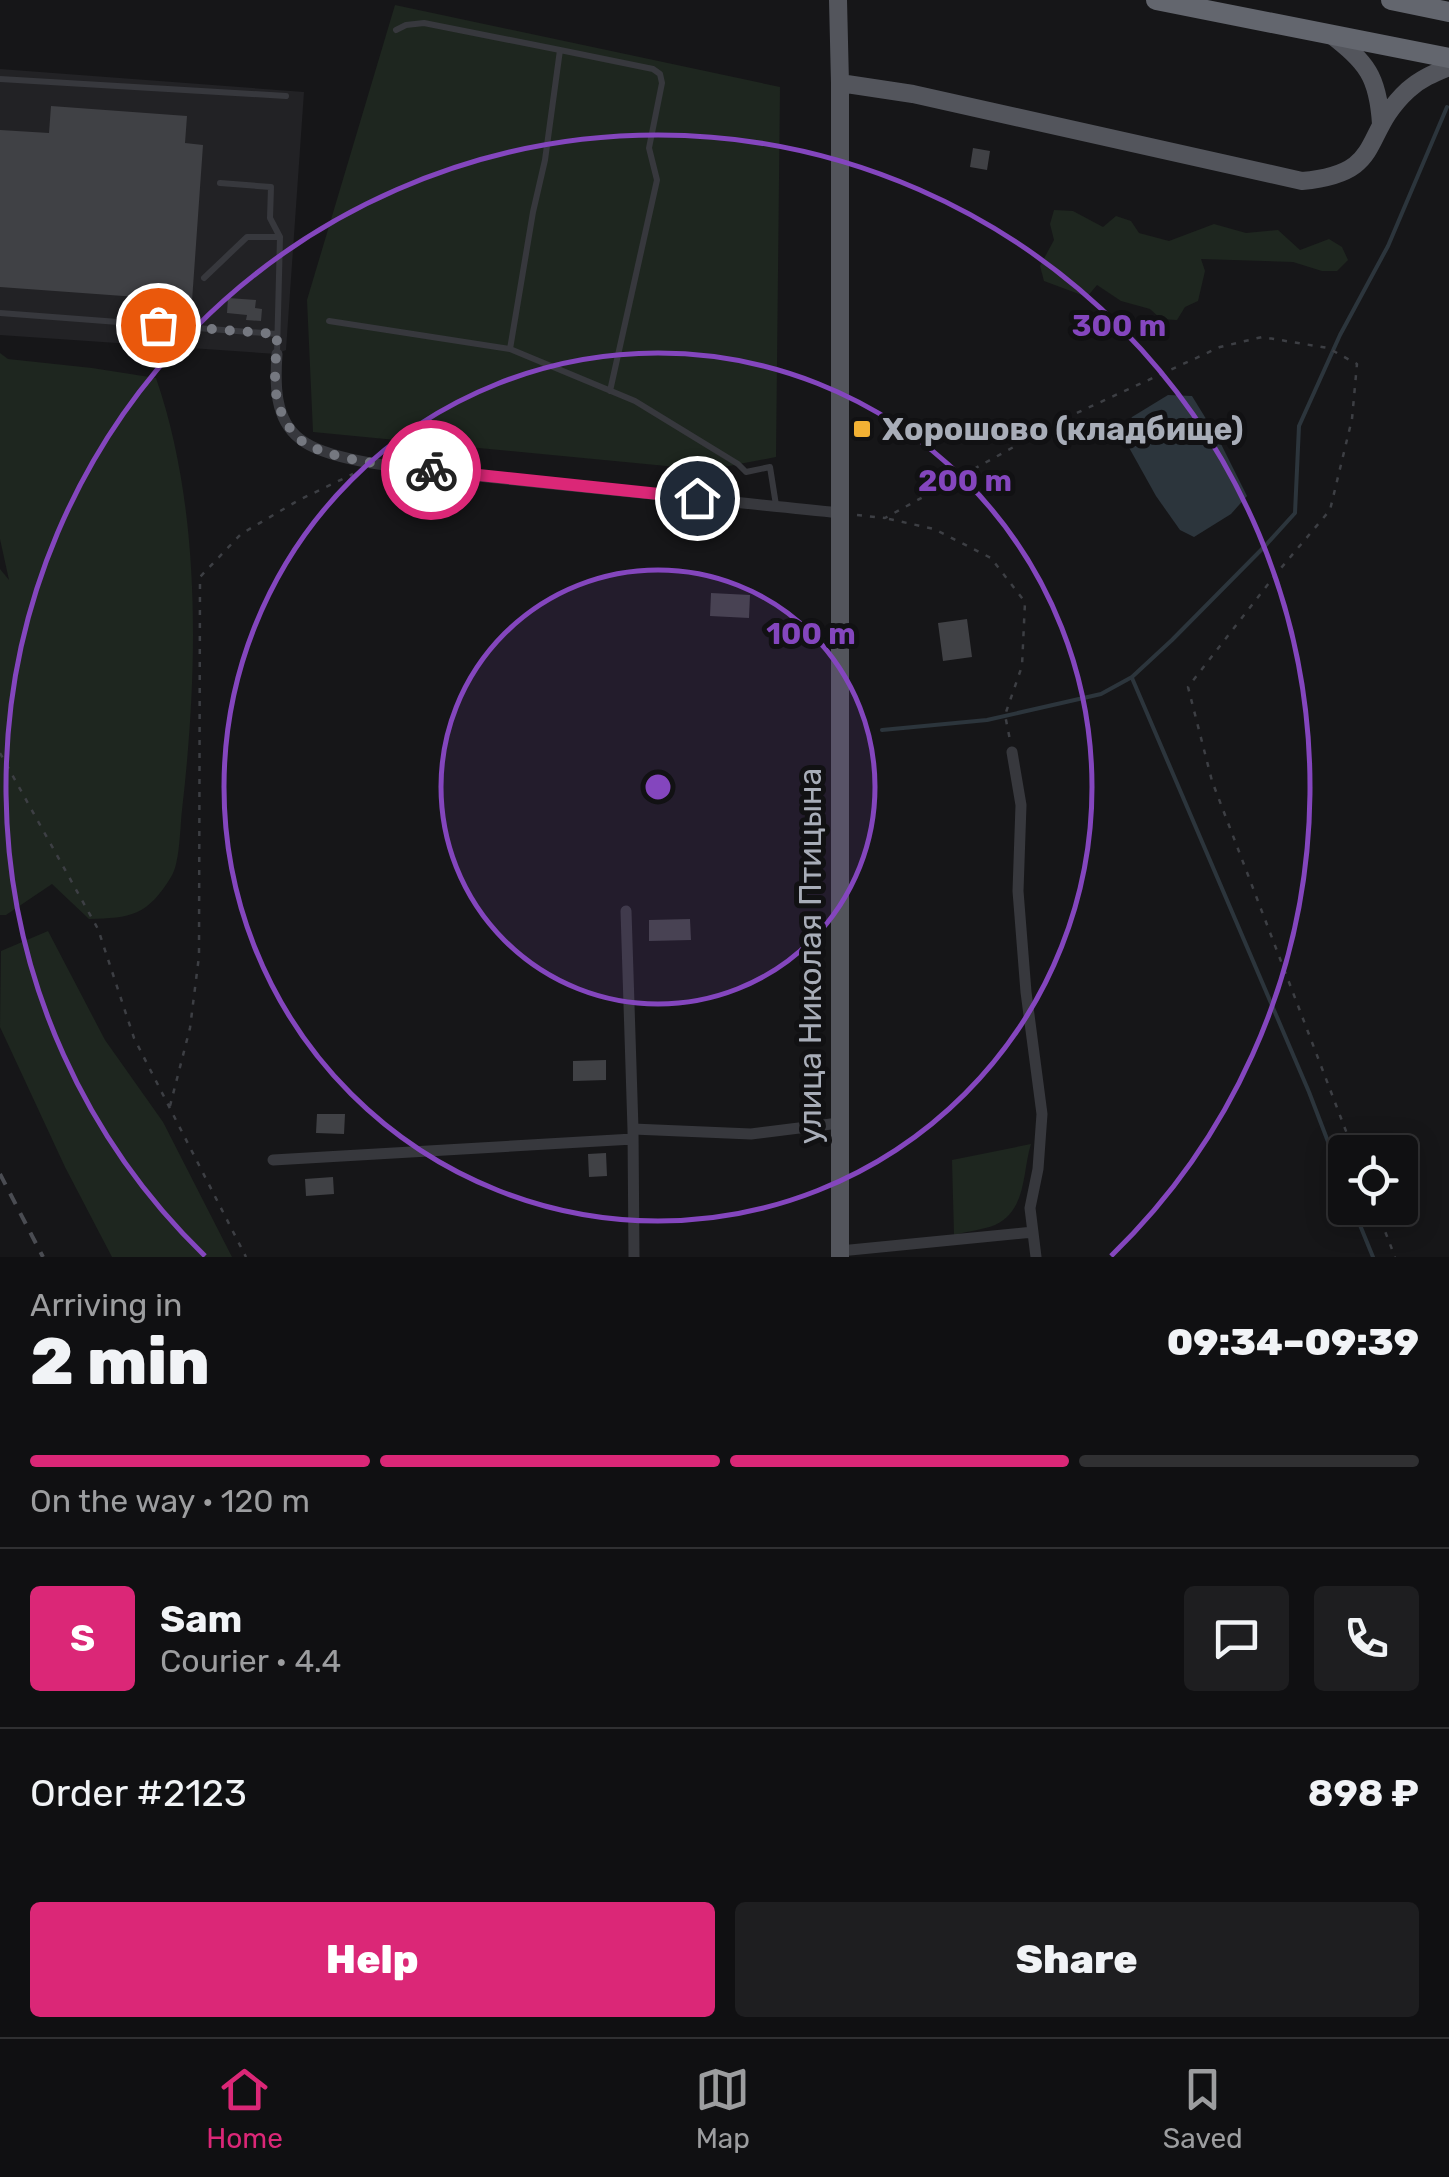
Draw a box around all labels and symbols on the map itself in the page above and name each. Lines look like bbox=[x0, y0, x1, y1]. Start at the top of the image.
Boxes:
pin bbox=[116, 283, 201, 368]
text: 300 m bbox=[1072, 308, 1166, 344]
place label: Хорошово (кладбище) bbox=[882, 410, 1243, 448]
marker: Хорошово (кладбище) bbox=[851, 418, 873, 440]
courier bbox=[381, 420, 481, 520]
pin bbox=[655, 456, 740, 541]
text: 200 m bbox=[918, 463, 1012, 499]
text: 100 m bbox=[766, 616, 856, 652]
street label: улица Николая Птицына bbox=[791, 768, 829, 1144]
centre of rings bbox=[640, 769, 676, 805]

